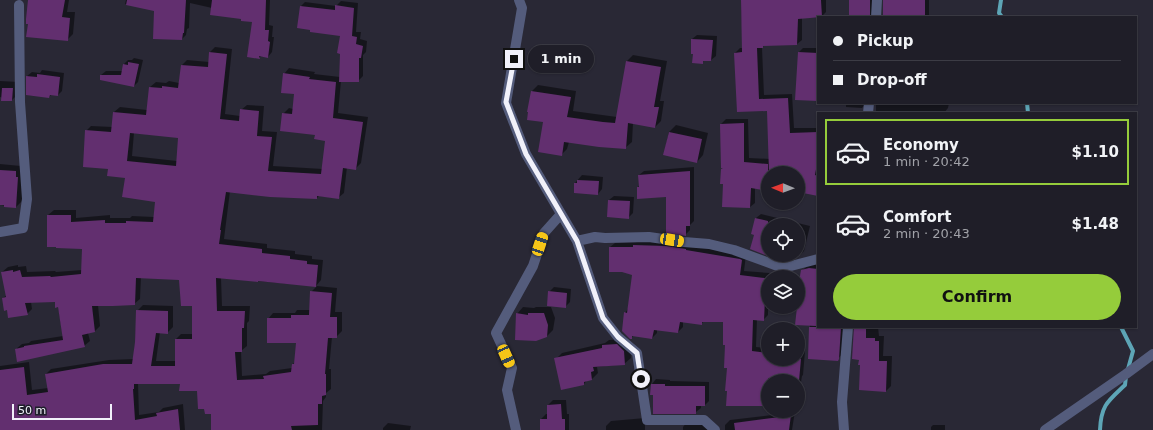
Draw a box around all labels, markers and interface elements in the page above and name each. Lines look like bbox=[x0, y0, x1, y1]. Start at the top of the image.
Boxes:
text: Pickup bbox=[857, 32, 913, 50]
callout: 1 min bbox=[528, 45, 594, 73]
route end bbox=[505, 50, 523, 68]
text: 1 min bbox=[541, 51, 581, 66]
text: Drop-off bbox=[857, 71, 927, 89]
icon: car bbox=[835, 134, 871, 170]
text: Economy bbox=[883, 136, 959, 154]
text: $1.10 bbox=[1072, 143, 1119, 161]
text: 1 min · 20:42 bbox=[883, 154, 970, 169]
north arrow bbox=[761, 166, 805, 210]
map controls bbox=[761, 166, 805, 418]
icon: car bbox=[835, 206, 871, 242]
text: Comfort bbox=[883, 208, 951, 226]
text: $1.48 bbox=[1072, 215, 1119, 233]
button: locate bbox=[761, 218, 805, 262]
text: 2 min · 20:43 bbox=[883, 226, 970, 241]
car bbox=[531, 231, 549, 257]
car bbox=[659, 232, 685, 248]
button: layers bbox=[761, 270, 805, 314]
button: Confirm bbox=[833, 274, 1121, 320]
button: + bbox=[761, 322, 805, 366]
car bbox=[496, 343, 516, 369]
route start bbox=[632, 370, 650, 388]
button: − bbox=[761, 374, 805, 418]
scale bar bbox=[12, 402, 112, 421]
text: 50 m bbox=[18, 404, 46, 417]

